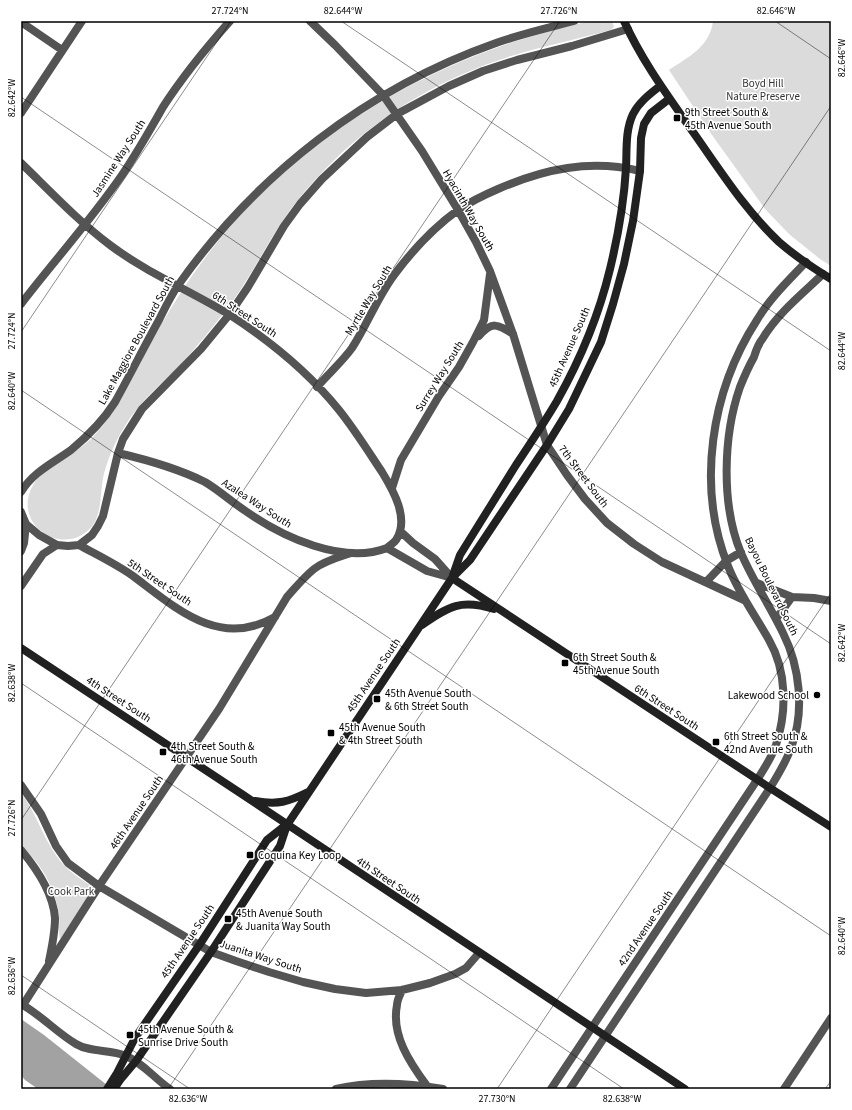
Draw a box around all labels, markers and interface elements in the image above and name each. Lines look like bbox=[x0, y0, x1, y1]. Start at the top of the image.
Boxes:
text: 27.724°N bbox=[211, 4, 249, 18]
text: 82.644°W bbox=[324, 4, 362, 18]
text: 27.726°N bbox=[540, 4, 578, 18]
text: 82.646°W bbox=[757, 4, 795, 18]
text: 82.646°W bbox=[835, 39, 849, 77]
park label: Boyd Hill Nature Preserve bbox=[726, 76, 800, 104]
text: 82.642°W bbox=[5, 79, 19, 117]
place label: 9th Street South & 45th Avenue South bbox=[685, 105, 771, 133]
marker: 9th Street South & 45th Avenue South bbox=[672, 113, 682, 123]
street label: Jasmine Way South bbox=[88, 117, 149, 200]
street label: Hyacinth Way South bbox=[439, 167, 498, 254]
street label: Myrtle Way South bbox=[341, 262, 395, 338]
street label: Lake Maggiore Boulevard South bbox=[95, 273, 178, 407]
street label: 6th Street South bbox=[209, 288, 280, 341]
street label: 45th Avenue South bbox=[545, 305, 594, 390]
text: 27.724°N bbox=[5, 312, 19, 350]
text: 82.644°W bbox=[835, 332, 849, 370]
street label: Surrey Way South bbox=[412, 338, 467, 415]
text: 82.640°W bbox=[5, 372, 19, 410]
street label: 7th Street South bbox=[555, 442, 612, 511]
street label: Azalea Way South bbox=[219, 475, 295, 532]
street label: Bayou Boulevard South bbox=[741, 534, 802, 638]
street label: 5th Street South bbox=[125, 555, 195, 610]
text: 82.642°W bbox=[835, 624, 849, 662]
street label: 45th Avenue South bbox=[343, 635, 404, 715]
place label: 6th Street South & 45th Avenue South bbox=[573, 650, 659, 678]
marker: 6th Street South & 45th Avenue South bbox=[560, 658, 570, 668]
text: 82.638°W bbox=[5, 664, 19, 702]
street label: 4th Street South bbox=[83, 673, 154, 726]
street label: 6th Street South bbox=[631, 681, 702, 734]
place label: 45th Avenue South & 6th Street South bbox=[385, 686, 471, 714]
place label: Lakewood School bbox=[728, 688, 809, 703]
marker: Lakewood School bbox=[812, 690, 822, 700]
marker: 45th Avenue South & 6th Street South bbox=[372, 694, 382, 704]
place label: 45th Avenue South & 4th Street South bbox=[339, 720, 425, 748]
marker: 45th Avenue South & 4th Street South bbox=[326, 728, 336, 738]
place label: 6th Street South & 42nd Avenue South bbox=[724, 729, 813, 757]
marker: 6th Street South & 42nd Avenue South bbox=[711, 737, 721, 747]
place label: 4th Street South & 46th Avenue South bbox=[171, 739, 257, 767]
marker: 4th Street South & 46th Avenue South bbox=[158, 747, 168, 757]
street label: 46th Avenue South bbox=[106, 772, 167, 852]
text: 27.726°N bbox=[5, 799, 19, 837]
place label: Coquina Key Loop bbox=[258, 848, 341, 863]
marker: Coquina Key Loop bbox=[245, 850, 255, 860]
street label: 4th Street South bbox=[354, 853, 424, 908]
park label: Cook Park bbox=[48, 884, 95, 899]
street label: 42nd Avenue South bbox=[614, 887, 676, 969]
street label: 45th Avenue South bbox=[157, 901, 218, 981]
place label: 45th Avenue South & Juanita Way South bbox=[236, 906, 331, 934]
marker: 45th Avenue South & Juanita Way South bbox=[223, 914, 233, 924]
text: 82.640°W bbox=[835, 917, 849, 955]
street label: Juanita Way South bbox=[218, 936, 304, 977]
text: 82.636°W bbox=[5, 957, 19, 995]
place label: 45th Avenue South & Sunrise Drive South bbox=[138, 1022, 234, 1050]
marker: 45th Avenue South & Sunrise Drive South bbox=[125, 1030, 135, 1040]
text: 82.636°W bbox=[169, 1092, 207, 1106]
text: 27.730°N bbox=[478, 1092, 516, 1106]
text: 82.638°W bbox=[603, 1092, 641, 1106]

